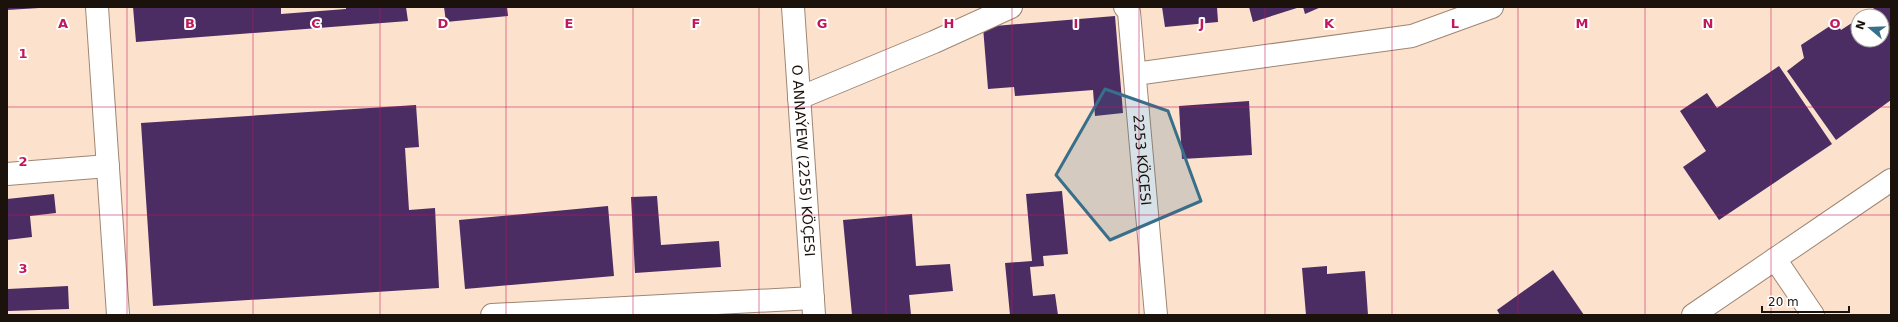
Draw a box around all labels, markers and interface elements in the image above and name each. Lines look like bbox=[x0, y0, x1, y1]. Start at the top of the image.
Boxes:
north arrow bbox=[1850, 8, 1890, 48]
text: A bbox=[58, 16, 68, 31]
text: B bbox=[185, 16, 195, 31]
text: C bbox=[311, 16, 321, 31]
text: D bbox=[438, 16, 449, 31]
text: E bbox=[565, 16, 573, 31]
text: F bbox=[692, 16, 700, 31]
text: G bbox=[817, 16, 827, 31]
text: H bbox=[944, 16, 954, 31]
text: I bbox=[1074, 16, 1078, 31]
text: J bbox=[1199, 16, 1204, 31]
text: K bbox=[1324, 16, 1335, 31]
text: L bbox=[1451, 16, 1459, 31]
text: M bbox=[1576, 16, 1588, 31]
text: N bbox=[1703, 16, 1713, 31]
text: O bbox=[1829, 16, 1841, 31]
text: N bbox=[1853, 18, 1869, 31]
text: 1 bbox=[18, 46, 28, 61]
street label: O ANNAÝEW (2255) KÖÇESI bbox=[789, 64, 818, 257]
street label: 2253 KÖÇESI bbox=[1130, 114, 1154, 206]
text: 2 bbox=[18, 154, 28, 169]
text: 3 bbox=[18, 261, 28, 276]
scale bar bbox=[1762, 288, 1849, 314]
text: 20 m bbox=[1768, 295, 1799, 309]

